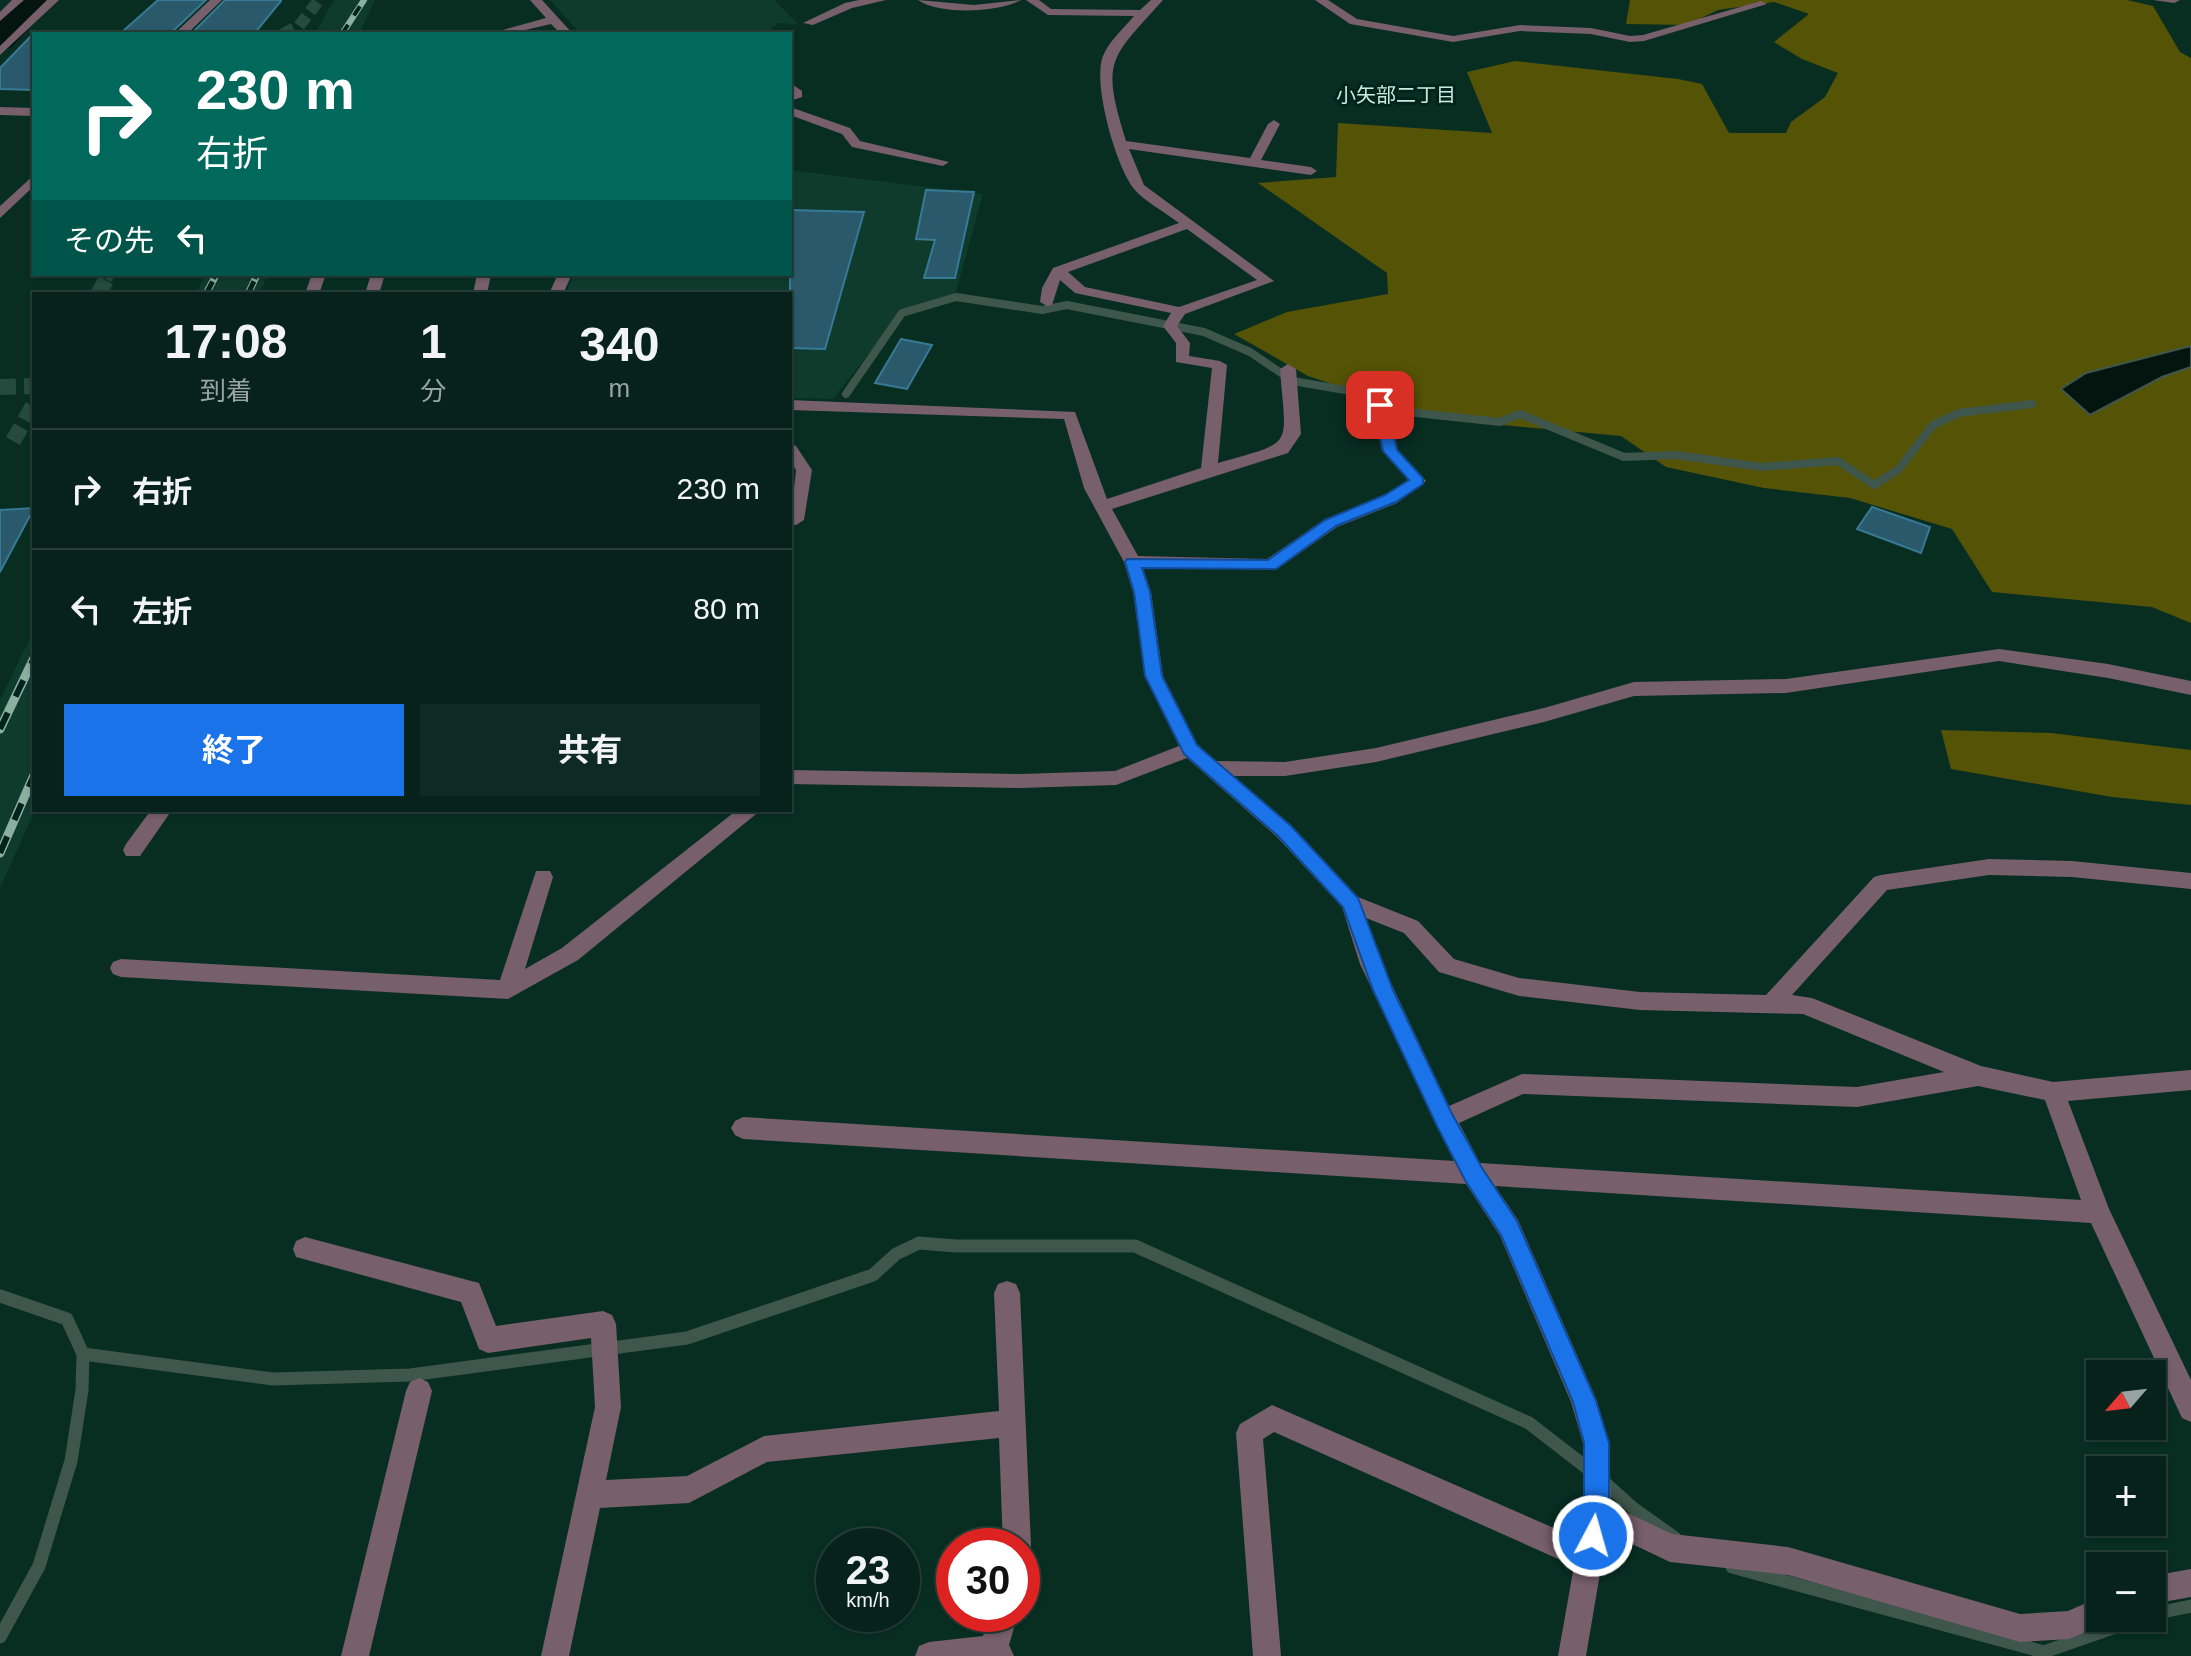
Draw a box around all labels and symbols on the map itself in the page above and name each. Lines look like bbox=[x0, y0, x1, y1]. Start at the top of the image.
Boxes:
district label: 小矢部二丁目 bbox=[1336, 84, 1456, 106]
pin bbox=[1346, 371, 1414, 439]
north arrow bbox=[2086, 1360, 2166, 1440]
position arrow bbox=[1551, 1494, 1635, 1578]
speed limit sign: 30 bbox=[936, 1528, 1040, 1632]

